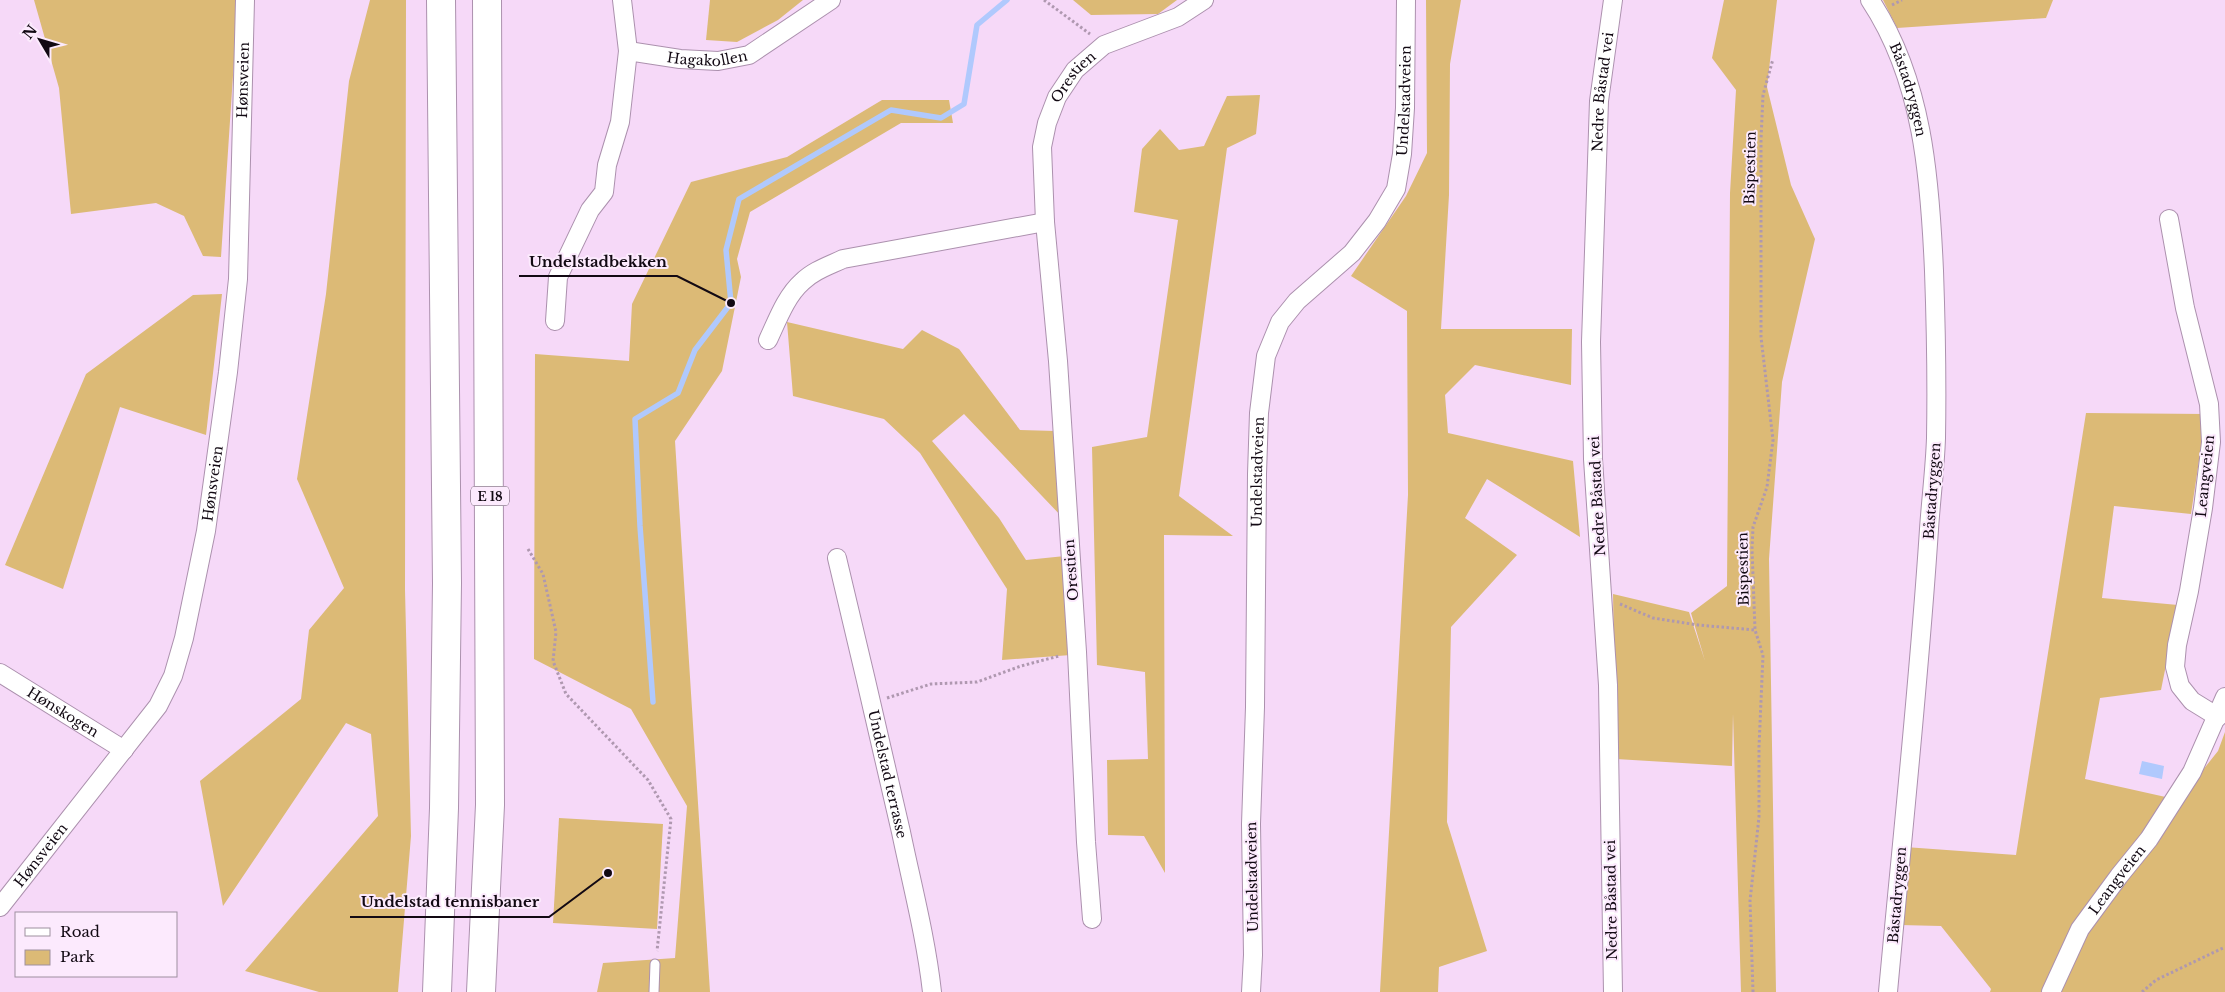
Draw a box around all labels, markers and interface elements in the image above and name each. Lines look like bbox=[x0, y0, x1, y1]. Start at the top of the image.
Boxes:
north arrow bbox=[15, 15, 65, 65]
text: N bbox=[19, 21, 41, 43]
street label: Nedre Båstad vei bbox=[1588, 31, 1617, 152]
street label: Båstadryggen bbox=[1885, 40, 1930, 138]
street label: Hønsveien bbox=[233, 41, 253, 119]
street label: Undelstadveien bbox=[1393, 45, 1415, 157]
street label: Hagakollen bbox=[666, 46, 749, 70]
street label: Orestien bbox=[1047, 47, 1100, 106]
street label: Bispestien bbox=[1740, 131, 1760, 205]
callout: Undelstadbekken bbox=[519, 246, 677, 276]
text: Undelstadbekken bbox=[529, 252, 667, 271]
street label: Undelstadveien bbox=[1248, 416, 1268, 528]
street label: Leangveien bbox=[2192, 434, 2218, 518]
street label: Nedre Båstad vei bbox=[1585, 435, 1609, 557]
street label: Båstadryggen bbox=[1920, 442, 1944, 540]
street label: Hønsveien bbox=[198, 444, 227, 523]
road number: E 18 bbox=[471, 486, 509, 506]
street label: Bispestien bbox=[1733, 532, 1753, 606]
street label: Orestien bbox=[1060, 538, 1082, 601]
street label: Hønskogen bbox=[24, 683, 102, 741]
street label: Undelstad terrasse bbox=[864, 708, 911, 840]
street label: Hønsveien bbox=[10, 819, 72, 891]
street label: Undelstadveien bbox=[1242, 821, 1262, 933]
street label: Nedre Båstad vei bbox=[1601, 840, 1621, 960]
street label: Leangveien bbox=[2085, 841, 2150, 918]
street label: Båstadryggen bbox=[1884, 845, 1910, 944]
callout: Undelstad tennisbaner bbox=[350, 887, 549, 917]
text: Undelstad tennisbaner bbox=[361, 892, 540, 911]
legend bbox=[15, 912, 178, 977]
text: Road bbox=[60, 922, 100, 941]
text: Park bbox=[60, 947, 96, 966]

